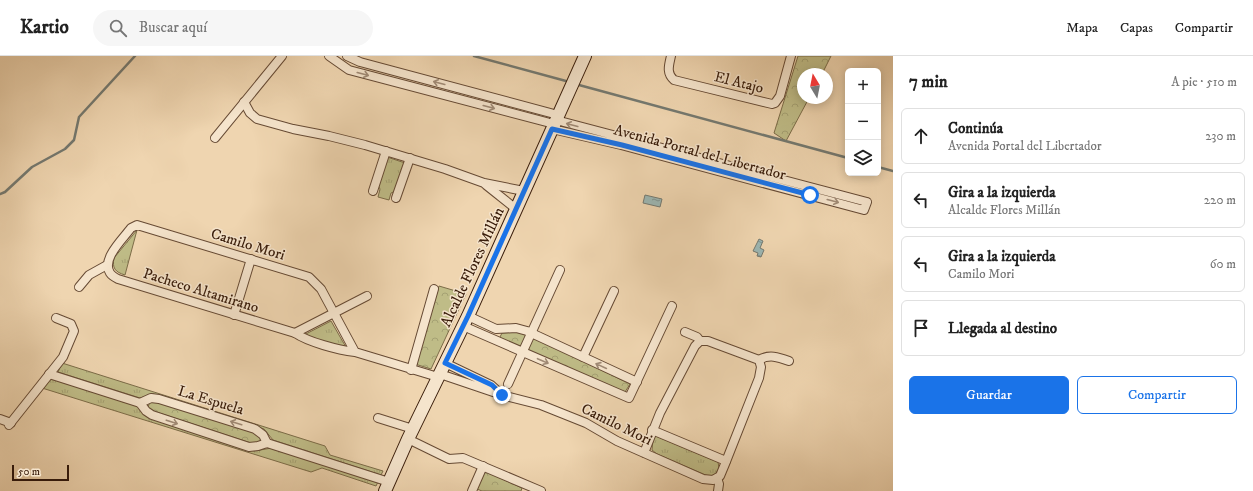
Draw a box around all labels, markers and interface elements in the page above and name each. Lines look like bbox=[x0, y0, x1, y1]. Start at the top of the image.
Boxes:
search box bbox=[93, 10, 373, 46]
text: Kartio bbox=[20, 16, 69, 39]
icon: search bbox=[107, 17, 129, 39]
text: Buscar aquí bbox=[139, 18, 207, 37]
text: Mapa bbox=[1066, 19, 1098, 37]
text: Capas bbox=[1120, 19, 1153, 37]
text: Compartir bbox=[1175, 19, 1233, 37]
street label: El Atajo bbox=[712, 67, 765, 98]
north arrow bbox=[797, 68, 833, 104]
map controls bbox=[845, 68, 881, 176]
button: + bbox=[845, 68, 881, 104]
one-way arrow bbox=[356, 70, 369, 78]
text: 7 min bbox=[909, 71, 948, 93]
text: A pie · 510 m bbox=[1171, 74, 1237, 90]
one-way arrow bbox=[433, 79, 446, 87]
one-way arrow bbox=[482, 104, 495, 111]
button: − bbox=[845, 104, 881, 140]
text: Continúa bbox=[948, 119, 1003, 138]
one-way arrow bbox=[566, 120, 579, 128]
street label: Avenida Portal del Libertador bbox=[612, 120, 788, 185]
icon: ahead bbox=[910, 125, 932, 147]
text: 230 m bbox=[1205, 128, 1236, 144]
text: Avenida Portal del Libertador bbox=[948, 138, 1102, 154]
button: layers bbox=[845, 140, 881, 176]
text: Gira a la izquierda bbox=[948, 183, 1056, 202]
route start bbox=[801, 186, 819, 204]
icon: left bbox=[910, 189, 932, 211]
text: 220 m bbox=[1204, 192, 1236, 208]
one-way arrow bbox=[827, 198, 840, 206]
text: Alcalde Flores Millán bbox=[948, 202, 1061, 218]
street label: Alcalde Flores Millán bbox=[436, 204, 509, 330]
street label: Camilo Mori bbox=[208, 224, 287, 265]
text: Gira a la izquierda bbox=[948, 247, 1056, 266]
icon: left bbox=[910, 253, 932, 275]
text: 60 m bbox=[1210, 256, 1236, 272]
street label: Pacheco Altamirano bbox=[141, 264, 261, 317]
text: Camilo Mori bbox=[948, 266, 1014, 282]
icon: arrive bbox=[910, 317, 932, 339]
text: Llegada al destino bbox=[948, 319, 1057, 338]
one-way arrow bbox=[537, 358, 549, 365]
one-way arrow bbox=[596, 362, 608, 369]
button: Guardar bbox=[909, 376, 1069, 414]
button: Compartir bbox=[1077, 376, 1237, 414]
street label: La Espuela bbox=[176, 381, 247, 420]
route end bbox=[493, 386, 511, 404]
street label: Camilo Mori bbox=[578, 399, 656, 450]
one-way arrow bbox=[166, 419, 179, 426]
one-way arrow bbox=[230, 419, 243, 426]
scale bar bbox=[12, 463, 69, 482]
text: 50 m bbox=[18, 465, 40, 479]

